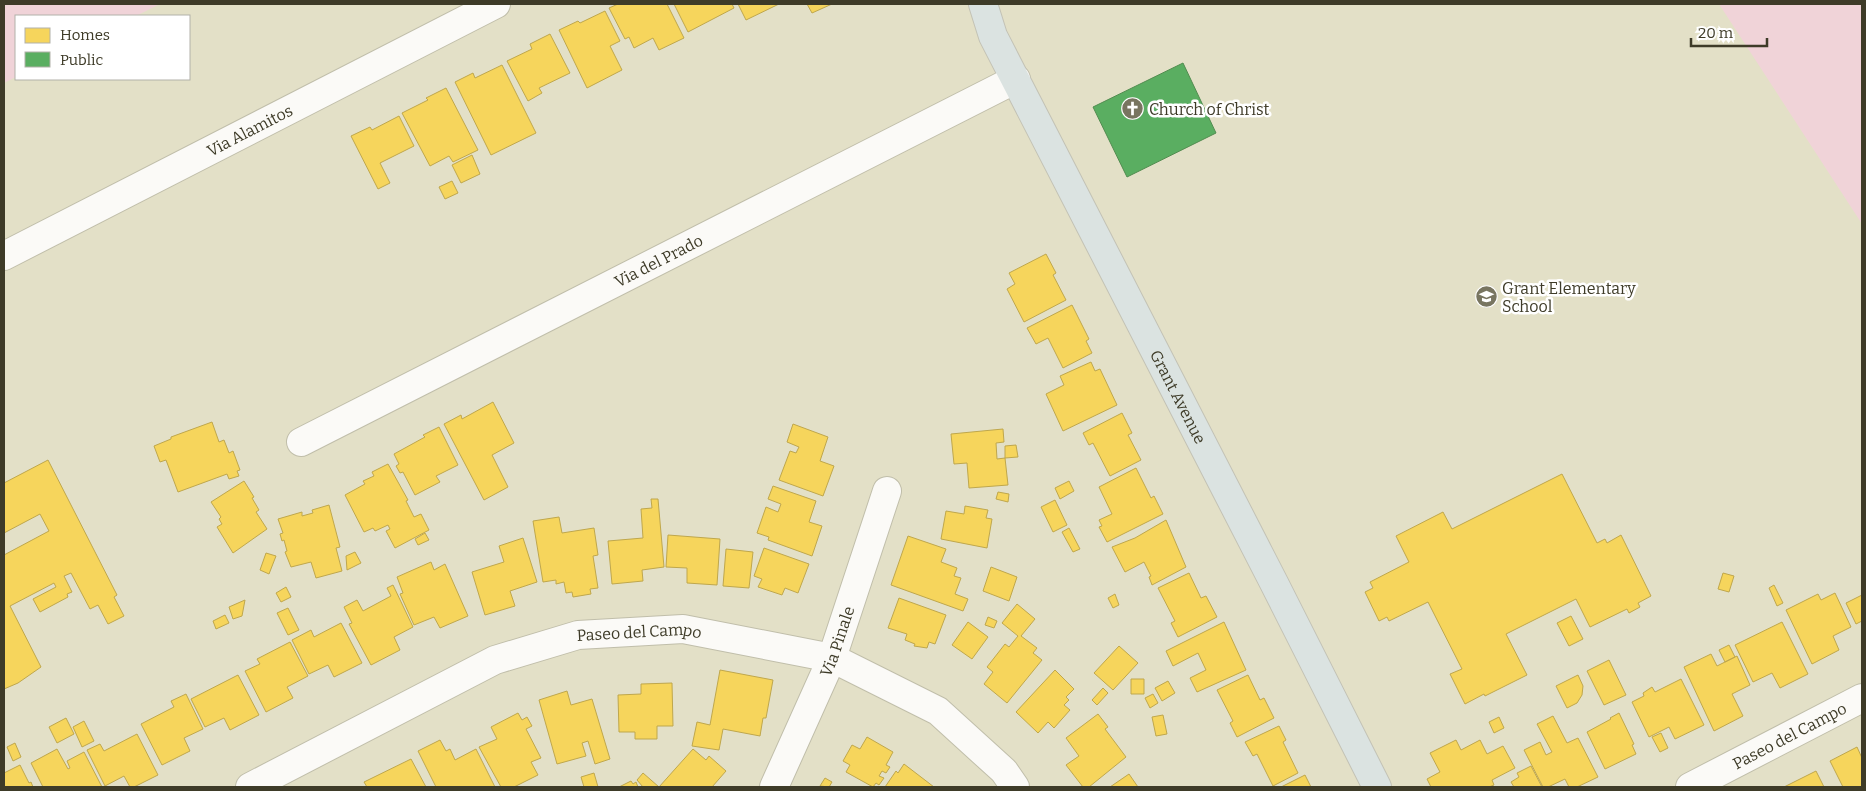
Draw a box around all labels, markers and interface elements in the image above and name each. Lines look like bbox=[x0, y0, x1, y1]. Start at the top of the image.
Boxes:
legend bbox=[15, 15, 190, 80]
scale bar bbox=[1691, 15, 1767, 47]
text: 20 m bbox=[1698, 24, 1734, 42]
text: Homes bbox=[60, 26, 110, 44]
text: Public bbox=[60, 51, 104, 69]
church icon: Church of Christ bbox=[1121, 97, 1145, 121]
street label: Via Alamitos bbox=[204, 100, 296, 160]
place label: Church of Christ bbox=[1149, 100, 1270, 119]
street label: Via del Prado bbox=[611, 230, 706, 291]
place label: Grant Elementary School bbox=[1502, 279, 1636, 316]
school or university icon: Grant Elementary School bbox=[1474, 285, 1498, 309]
street label: Grant Avenue bbox=[1146, 347, 1210, 447]
street label: Via Pinale bbox=[815, 604, 858, 679]
street label: Paseo del Campo bbox=[576, 620, 703, 645]
street label: Paseo del Campo bbox=[1729, 698, 1850, 773]

